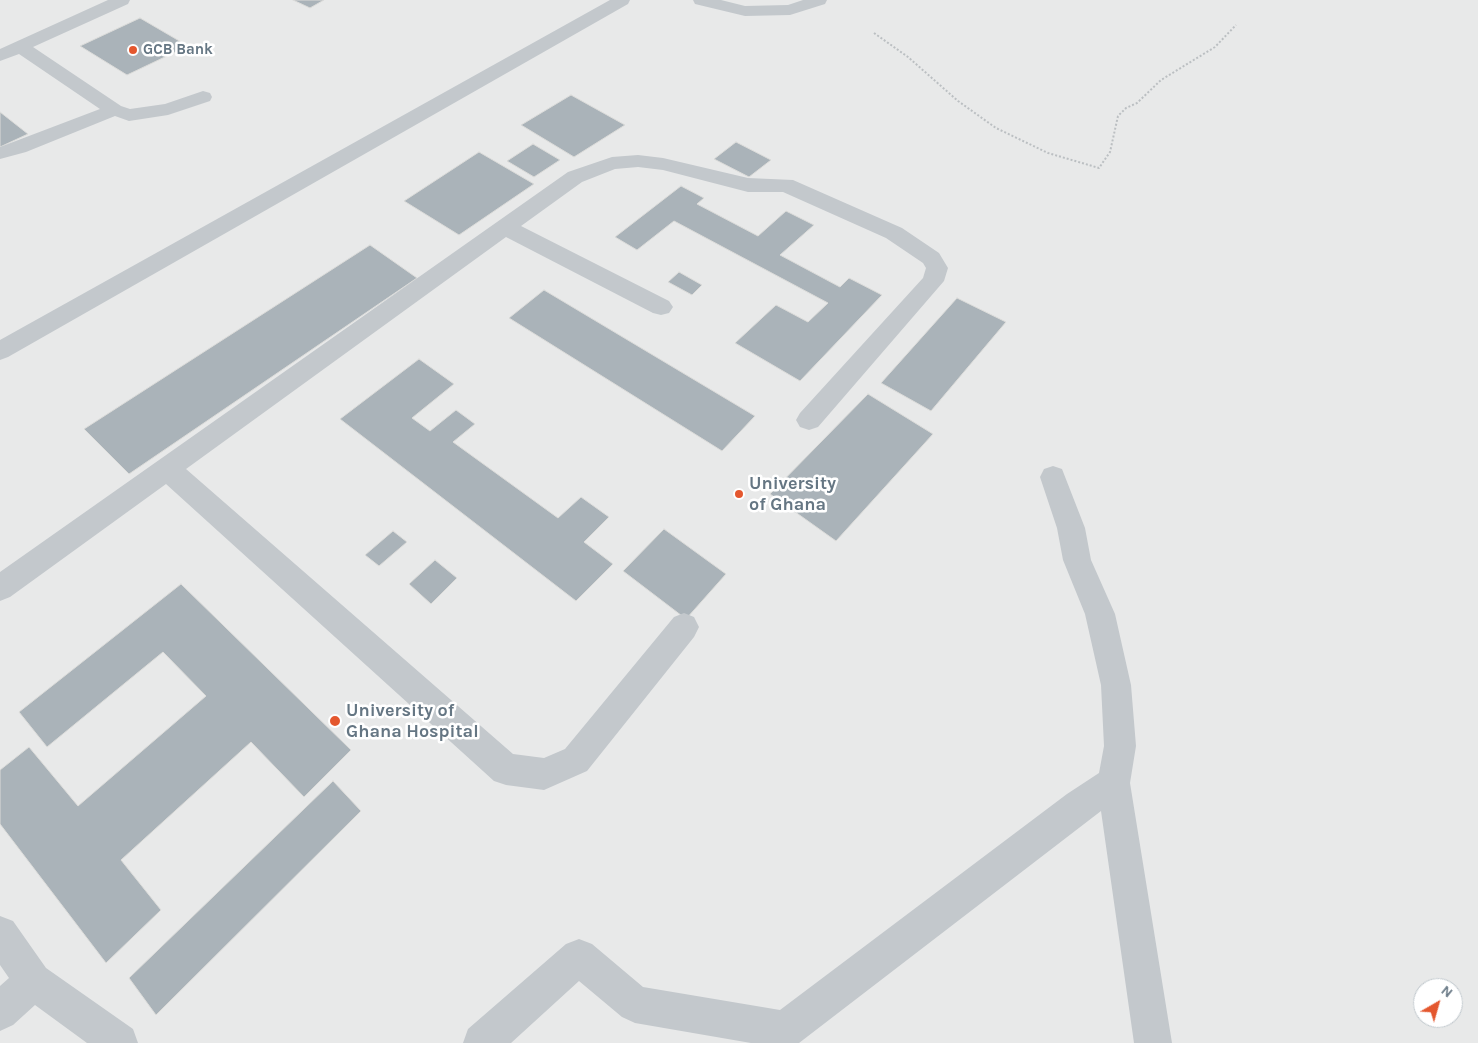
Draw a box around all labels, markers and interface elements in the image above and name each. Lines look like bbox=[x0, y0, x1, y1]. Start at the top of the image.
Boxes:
place label: GCB Bank bbox=[143, 41, 213, 59]
marker: GCB Bank bbox=[127, 44, 139, 56]
place label: University of Ghana bbox=[749, 473, 836, 516]
marker: University of Ghana bbox=[733, 488, 745, 500]
place label: University of Ghana Hospital bbox=[346, 700, 479, 742]
marker: University of Ghana Hospital bbox=[328, 714, 342, 728]
north arrow bbox=[1413, 978, 1463, 1028]
text: N bbox=[1438, 982, 1456, 1001]

